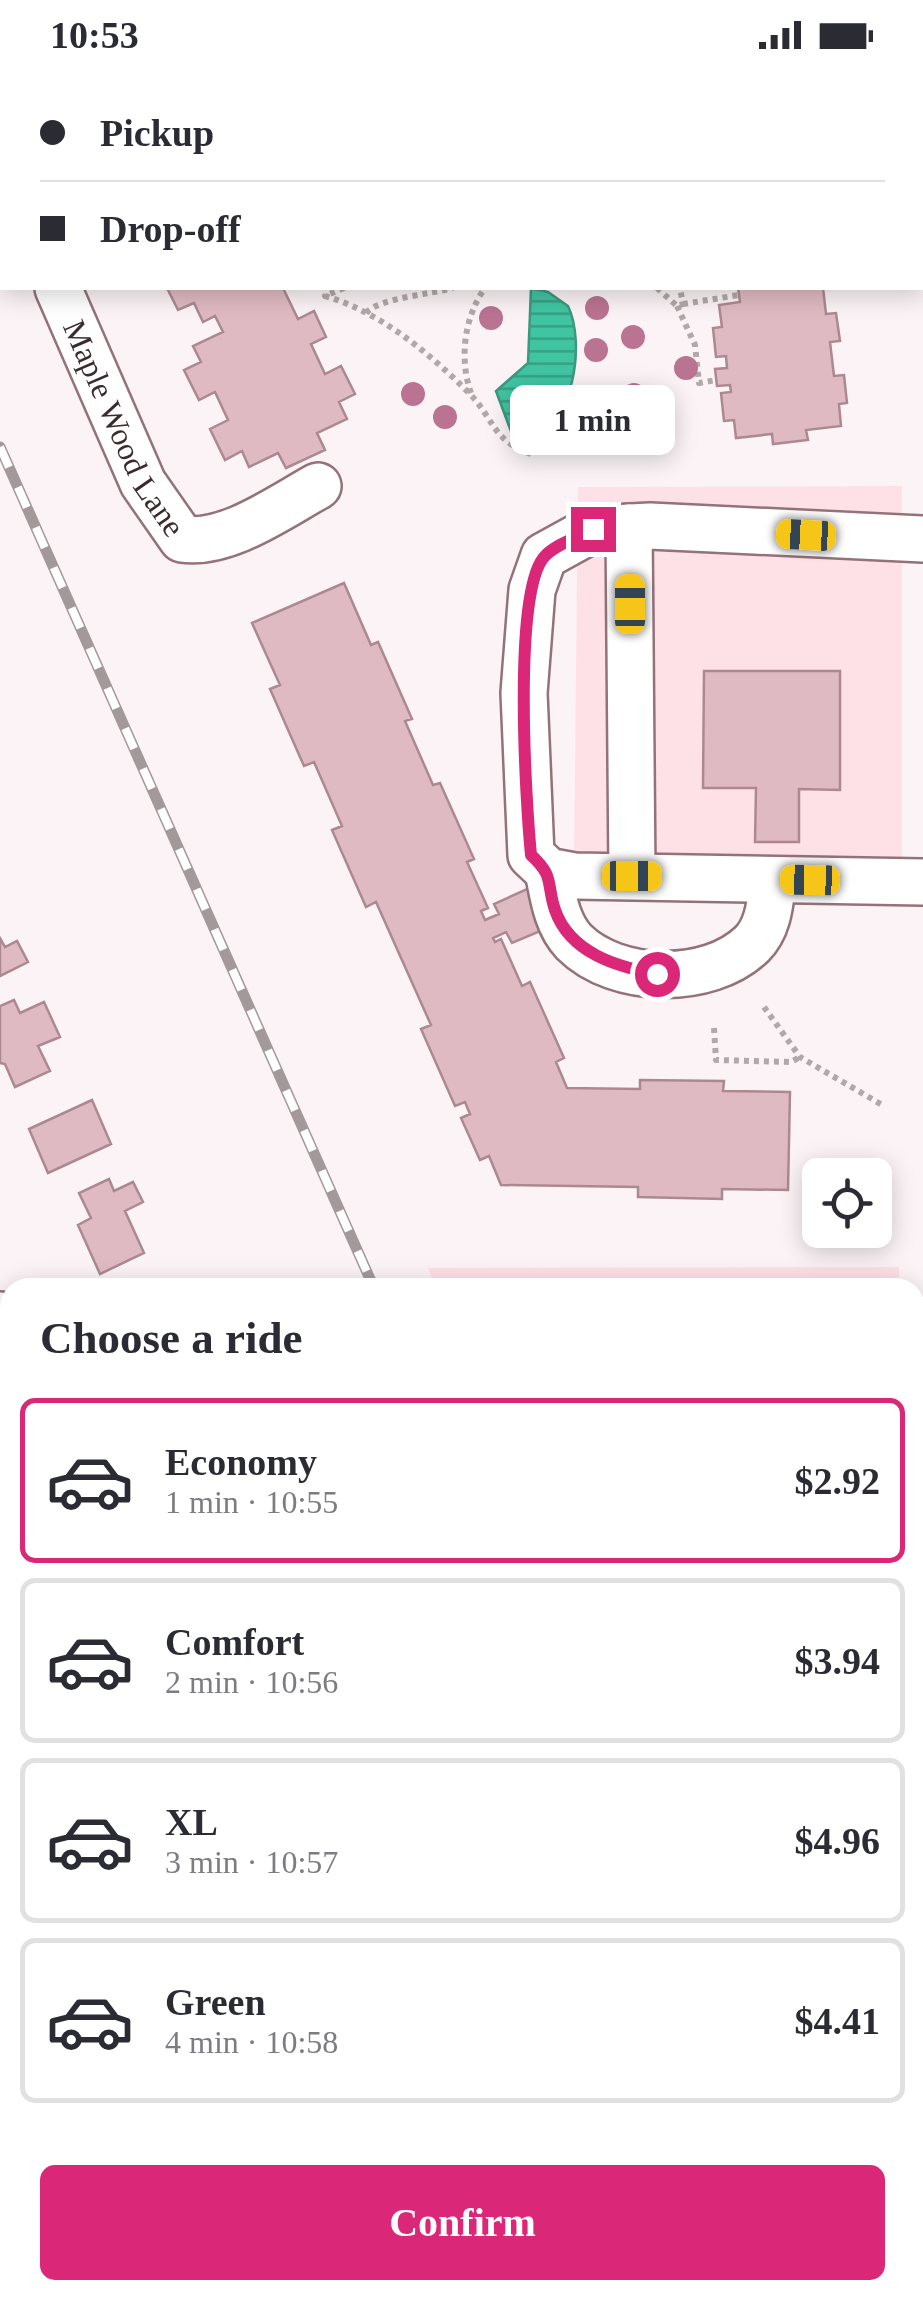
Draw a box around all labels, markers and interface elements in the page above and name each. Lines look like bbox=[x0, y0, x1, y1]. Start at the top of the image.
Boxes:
text: 10:53 bbox=[50, 14, 139, 56]
text: Pickup bbox=[100, 112, 214, 154]
text: Drop-off bbox=[100, 208, 241, 250]
street label: Maple Wood Lane bbox=[56, 314, 192, 543]
callout: 1 min bbox=[510, 384, 676, 454]
text: 1 min bbox=[554, 402, 631, 438]
route end bbox=[571, 507, 616, 552]
car bbox=[775, 518, 837, 552]
car bbox=[615, 574, 645, 634]
car bbox=[602, 861, 662, 891]
car bbox=[780, 864, 840, 896]
route start bbox=[635, 952, 680, 997]
map controls bbox=[802, 1158, 892, 1248]
button: locate bbox=[802, 1158, 892, 1248]
text: Choose a ride bbox=[40, 1313, 303, 1363]
icon: car bbox=[45, 1436, 135, 1526]
text: Economy bbox=[165, 1441, 317, 1483]
text: $2.92 bbox=[795, 1460, 880, 1502]
text: 1 min · 10:55 bbox=[165, 1484, 338, 1520]
icon: car bbox=[45, 1616, 135, 1706]
text: Comfort bbox=[165, 1621, 304, 1663]
text: $3.94 bbox=[795, 1640, 880, 1682]
text: 2 min · 10:56 bbox=[165, 1664, 338, 1700]
icon: car bbox=[45, 1796, 135, 1886]
text: XL bbox=[165, 1801, 218, 1843]
text: $4.96 bbox=[795, 1820, 880, 1862]
text: 3 min · 10:57 bbox=[165, 1844, 338, 1880]
icon: car bbox=[45, 1976, 135, 2066]
text: Green bbox=[165, 1981, 266, 2023]
text: $4.41 bbox=[795, 2000, 880, 2042]
text: 4 min · 10:58 bbox=[165, 2024, 338, 2060]
button: Confirm bbox=[40, 2165, 885, 2280]

